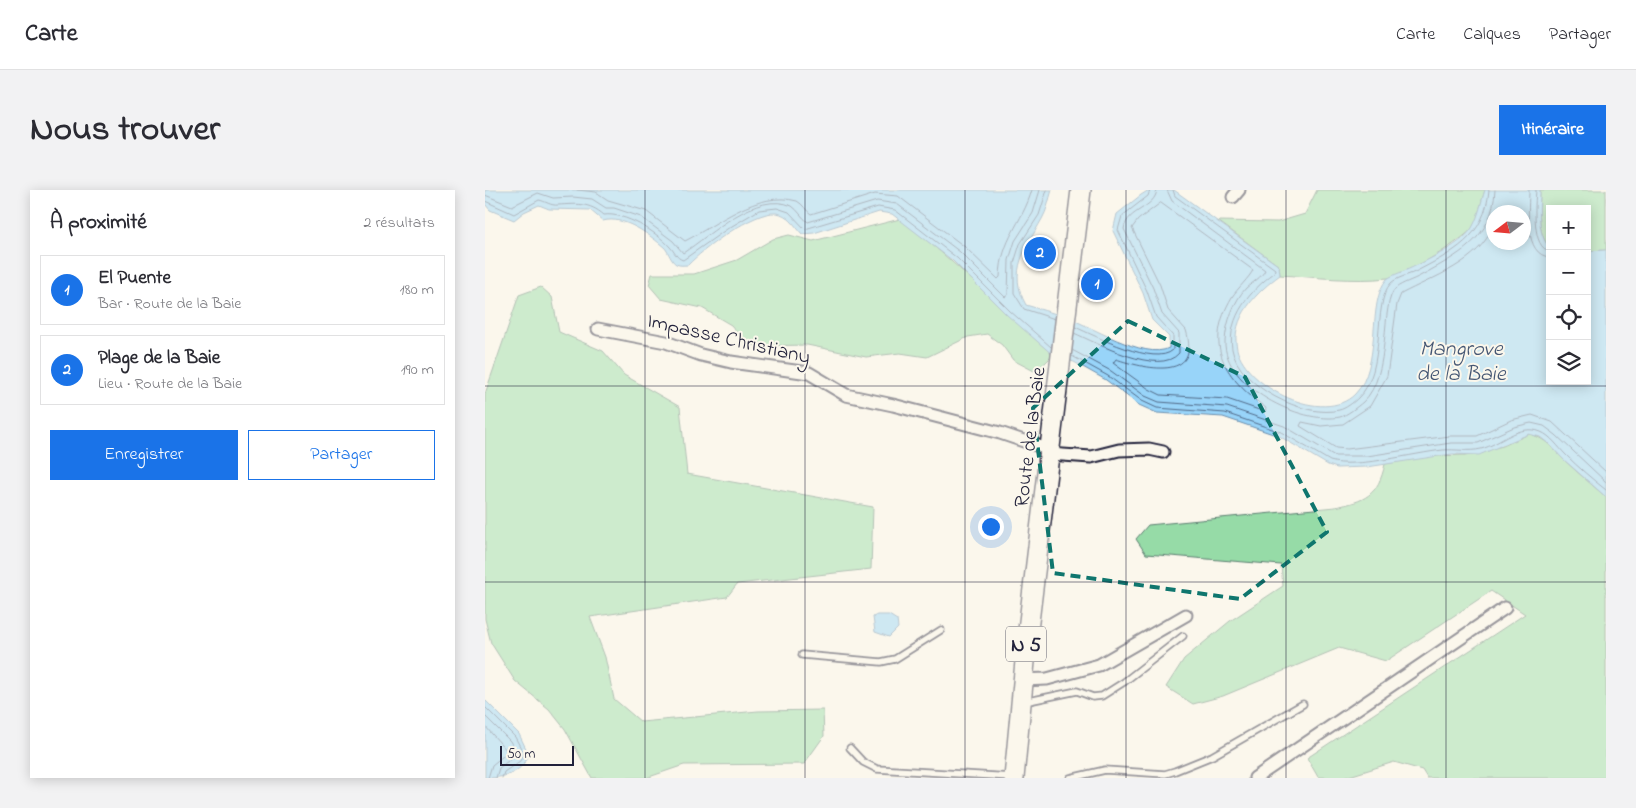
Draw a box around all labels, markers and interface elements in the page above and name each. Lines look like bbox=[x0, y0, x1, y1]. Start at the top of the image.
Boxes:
text: Carte bbox=[25, 17, 77, 52]
text: Carte bbox=[1396, 22, 1435, 48]
text: Calques bbox=[1463, 22, 1521, 48]
text: Partager bbox=[1549, 22, 1611, 48]
text: Nous trouver bbox=[30, 105, 220, 156]
button: Itinéraire bbox=[1499, 105, 1606, 155]
north arrow bbox=[1486, 205, 1531, 250]
map controls bbox=[1546, 205, 1591, 385]
button: + bbox=[1546, 205, 1591, 250]
text: À proximité bbox=[50, 208, 147, 238]
text: 2 résultats bbox=[363, 211, 435, 235]
pin: 2 bbox=[1024, 234, 1056, 272]
button: − bbox=[1546, 250, 1591, 295]
text: El Puente bbox=[98, 265, 171, 292]
pin: 1 bbox=[1081, 265, 1113, 303]
text: 1 bbox=[64, 278, 70, 302]
text: 180 m bbox=[400, 278, 434, 302]
text: Bar · Route de la Baie bbox=[98, 292, 242, 316]
button: locate bbox=[1546, 295, 1591, 340]
street label: Impasse Christiany bbox=[644, 307, 813, 375]
water label: Mangrove de la Baie bbox=[1416, 334, 1507, 391]
button: layers bbox=[1546, 340, 1591, 385]
text: Plage de la Baie bbox=[98, 345, 220, 372]
text: 2 bbox=[63, 358, 71, 382]
text: 190 m bbox=[401, 358, 434, 382]
street label: Route de la Baie bbox=[1007, 365, 1055, 509]
text: Lieu · Route de la Baie bbox=[98, 372, 242, 396]
button: Enregistrer bbox=[50, 430, 238, 480]
button: Partager bbox=[248, 430, 435, 480]
your location bbox=[978, 514, 1004, 540]
road number: N 5 bbox=[1006, 626, 1046, 662]
scale bar bbox=[500, 743, 574, 766]
text: 50 m bbox=[507, 744, 535, 765]

